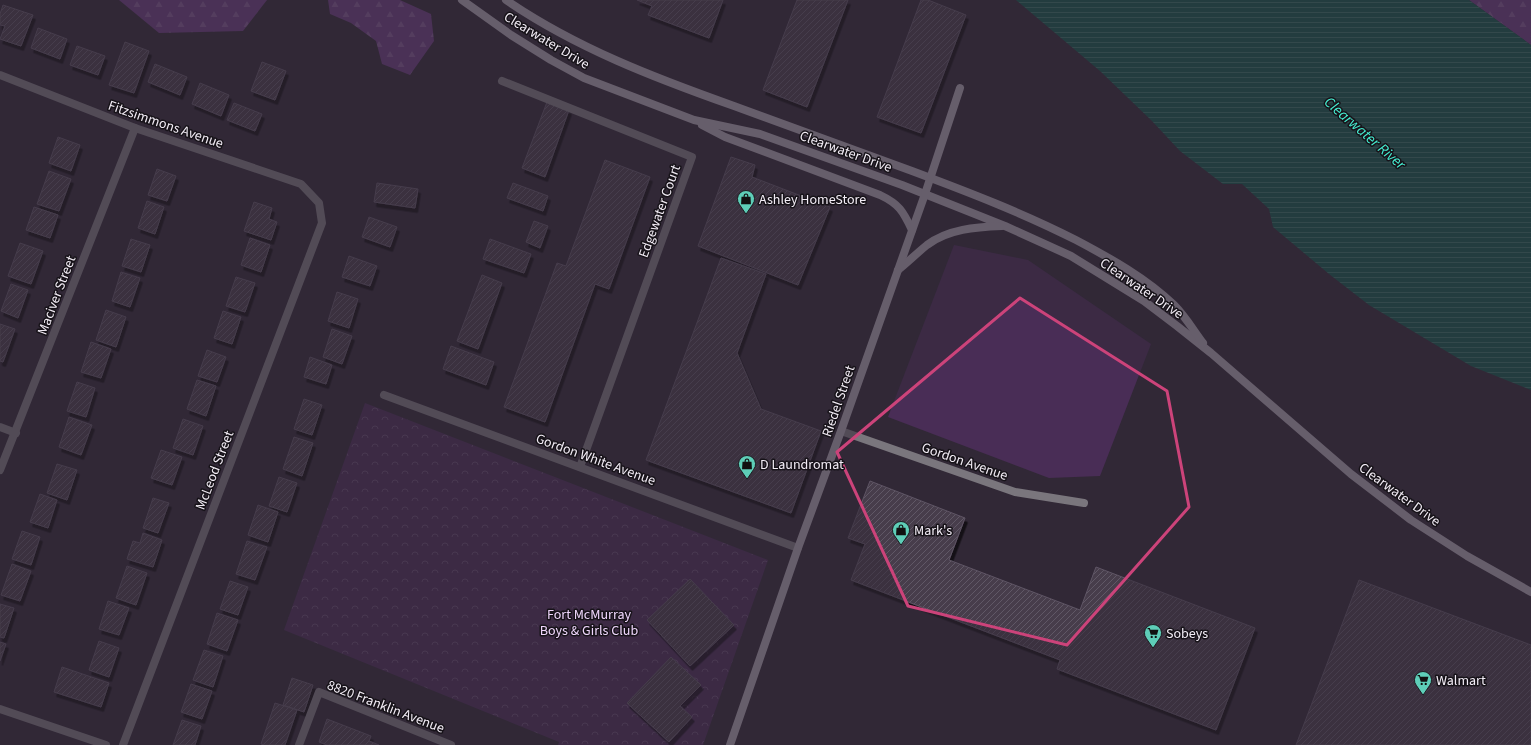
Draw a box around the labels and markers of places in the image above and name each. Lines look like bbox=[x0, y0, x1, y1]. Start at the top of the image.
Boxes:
shop icon: Ashley HomeStore bbox=[736, 189, 756, 214]
place label: Ashley HomeStore bbox=[759, 190, 866, 210]
shop icon: D Laundromat bbox=[737, 454, 757, 479]
place label: D Laundromat bbox=[760, 455, 844, 475]
shop icon: Mark's bbox=[891, 520, 911, 545]
place label: Mark's bbox=[914, 521, 952, 541]
supermarket icon: Sobeys bbox=[1143, 623, 1163, 648]
place label: Sobeys bbox=[1166, 624, 1208, 644]
supermarket icon: Walmart bbox=[1413, 670, 1433, 695]
place label: Walmart bbox=[1436, 671, 1486, 691]

